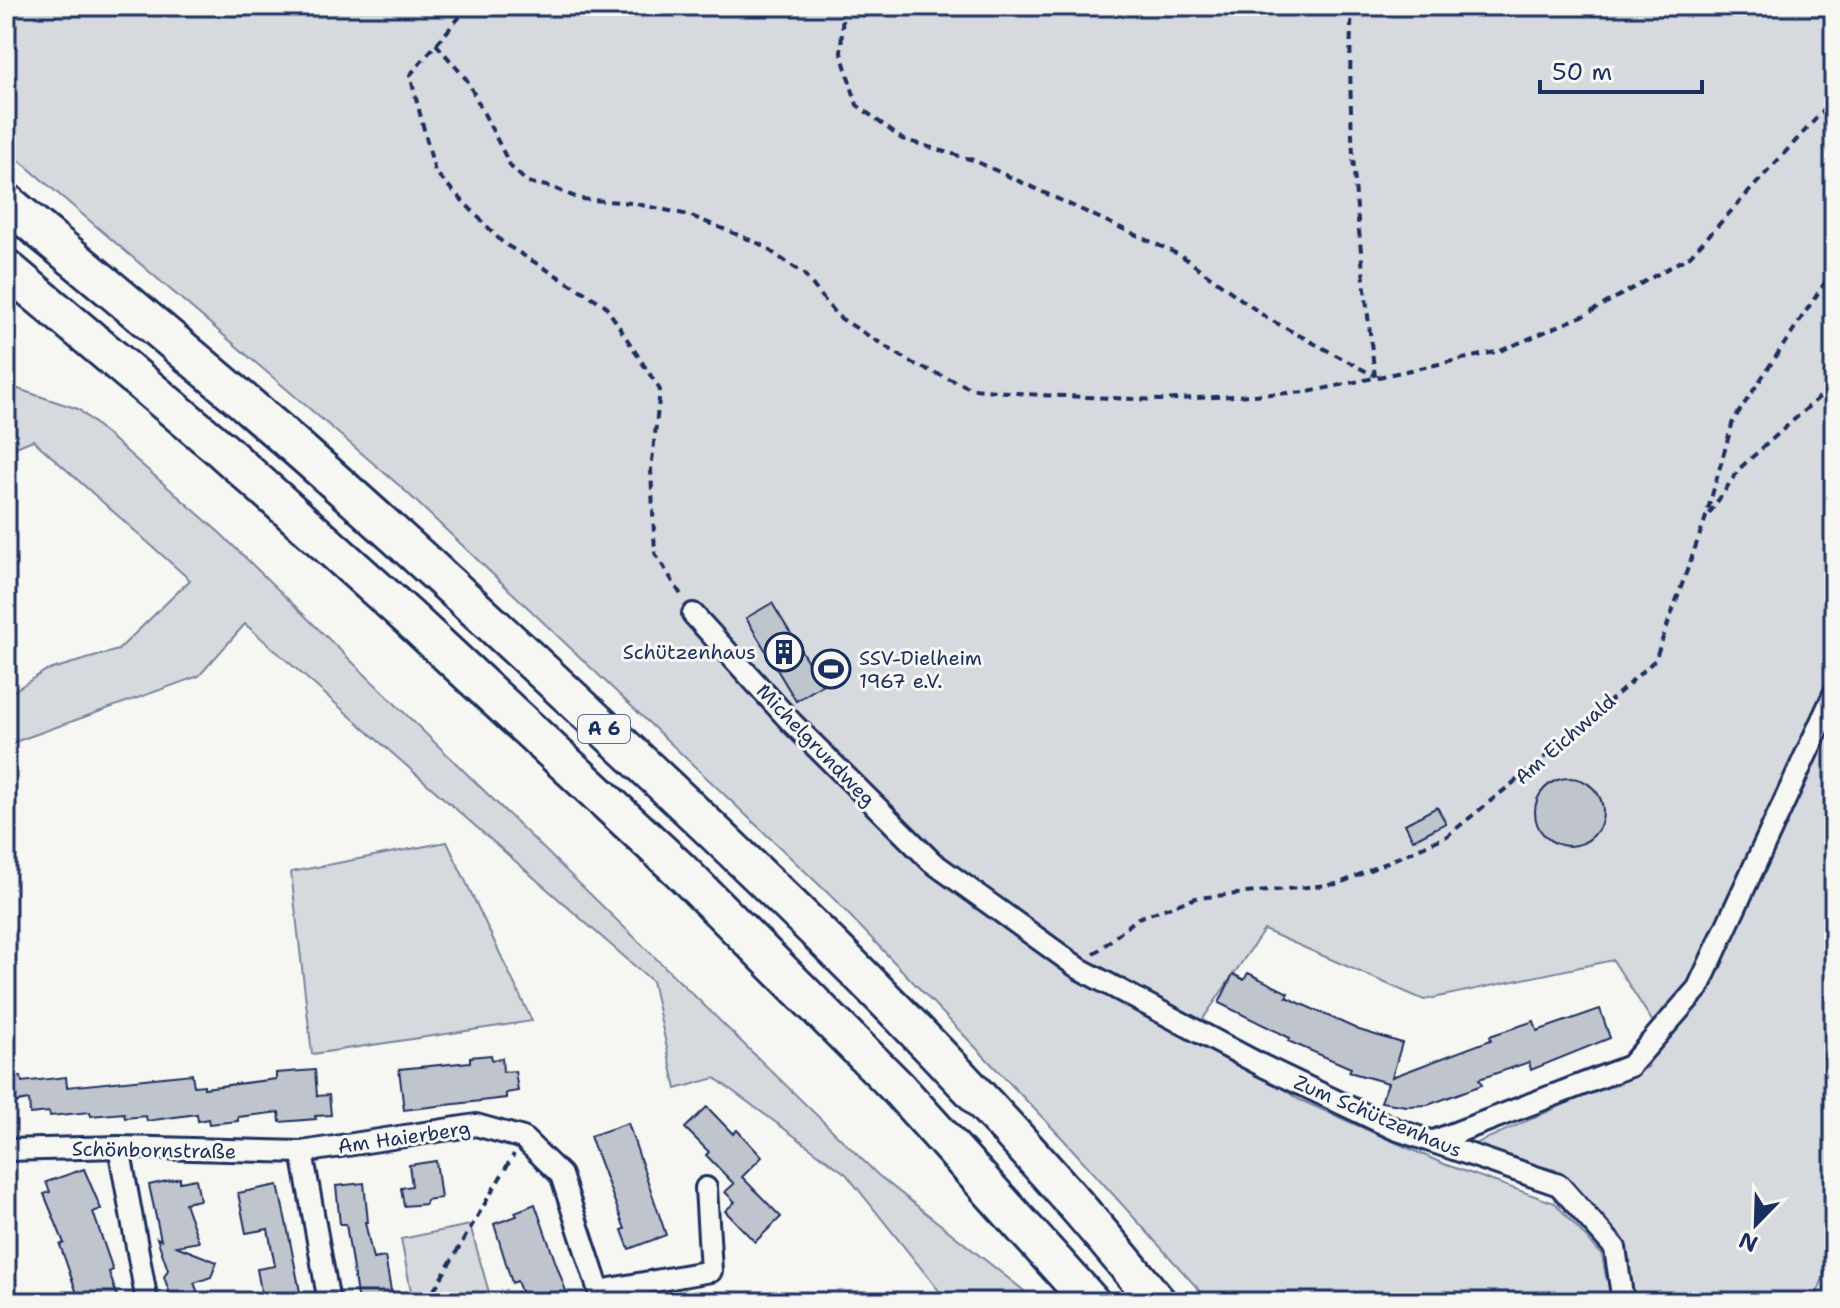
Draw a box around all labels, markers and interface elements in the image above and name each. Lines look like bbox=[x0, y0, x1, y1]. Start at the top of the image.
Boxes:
scale bar bbox=[1540, 44, 1702, 94]
text: 50 m bbox=[1552, 56, 1612, 88]
building icon: Schützenhaus bbox=[763, 631, 805, 673]
place label: Schützenhaus bbox=[623, 639, 756, 665]
place label: SSV-Dielheim 1967 e.V. bbox=[859, 645, 982, 694]
sports icon: SSV-Dielheim 1967 e.V. bbox=[810, 648, 852, 690]
street label: Michelgrundweg bbox=[751, 678, 881, 812]
street label: Am Eichwald bbox=[1509, 688, 1621, 790]
road number: A 6 bbox=[578, 715, 630, 743]
street label: Zum Schützenhaus bbox=[1290, 1069, 1466, 1163]
street label: Am Haierberg bbox=[336, 1115, 472, 1159]
street label: Schönbornstraße bbox=[72, 1136, 236, 1164]
north arrow bbox=[1716, 1184, 1796, 1264]
text: N bbox=[1735, 1225, 1762, 1259]

